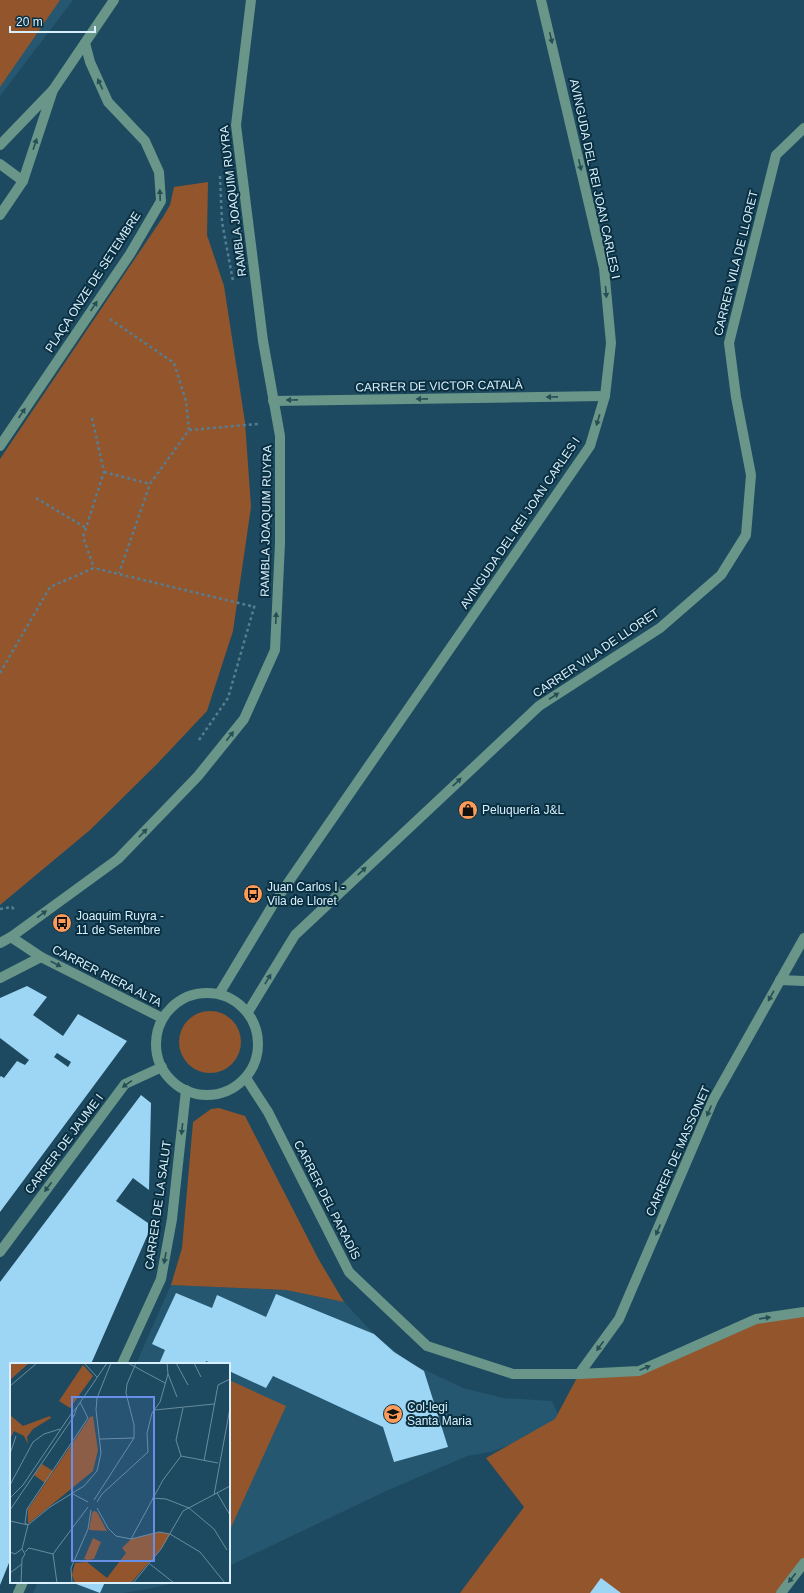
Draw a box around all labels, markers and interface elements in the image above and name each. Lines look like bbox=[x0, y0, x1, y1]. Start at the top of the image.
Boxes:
scale bar bbox=[10, 8, 95, 34]
text: 20 m bbox=[16, 15, 43, 29]
one-way arrow bbox=[548, 32, 554, 44]
street label: AVINGUDA DEL REI JOAN CARLES I bbox=[567, 78, 623, 280]
one-way arrow bbox=[97, 79, 103, 90]
street label: RAMBLA JOAQUIM RUYRA bbox=[217, 125, 249, 277]
one-way arrow bbox=[32, 138, 38, 150]
one-way arrow bbox=[577, 159, 583, 171]
one-way arrow bbox=[157, 188, 163, 201]
street label: CARRER VILA DE LLORET bbox=[711, 188, 761, 337]
street label: PLAÇA ONZE DE SETEMBRE bbox=[42, 209, 144, 355]
one-way arrow bbox=[603, 286, 610, 298]
one-way arrow bbox=[90, 300, 98, 311]
street label: CARRER DE VICTOR CATALÀ bbox=[355, 377, 523, 394]
one-way arrow bbox=[545, 394, 558, 400]
one-way arrow bbox=[415, 396, 428, 402]
one-way arrow bbox=[286, 397, 298, 404]
one-way arrow bbox=[18, 408, 26, 419]
one-way arrow bbox=[595, 414, 601, 426]
street label: AVINGUDA DEL REI JOAN CARLES I bbox=[457, 434, 583, 612]
street label: RAMBLA JOAQUIM RUYRA bbox=[258, 445, 274, 597]
street label: CARRER VILA DE LLORET bbox=[530, 605, 662, 701]
one-way arrow bbox=[273, 612, 280, 624]
one-way arrow bbox=[549, 693, 560, 700]
one-way arrow bbox=[226, 731, 234, 742]
one-way arrow bbox=[452, 778, 462, 787]
shop icon: Peluquería J&L bbox=[457, 799, 479, 821]
place label: Peluquería J&L bbox=[482, 803, 564, 817]
one-way arrow bbox=[139, 828, 148, 838]
one-way arrow bbox=[357, 866, 367, 876]
place label: Juan Carlos I - Vila de Lloret bbox=[267, 880, 345, 908]
bus stop icon: Juan Carlos I - Vila de Lloret bbox=[242, 883, 264, 905]
place label: Joaquim Ruyra - 11 de Setembre bbox=[76, 909, 164, 937]
one-way arrow bbox=[37, 910, 48, 918]
bus stop icon: Joaquim Ruyra - 11 de Setembre bbox=[51, 912, 73, 934]
street label: CARRER RIERA ALTA bbox=[50, 942, 164, 1010]
one-way arrow bbox=[50, 961, 62, 968]
one-way arrow bbox=[265, 973, 272, 985]
one-way arrow bbox=[767, 990, 774, 1002]
one-way arrow bbox=[122, 1080, 133, 1088]
street label: CARRER DE MASSONET bbox=[643, 1083, 713, 1218]
street label: CARRER DE JAUME I bbox=[22, 1091, 106, 1197]
one-way arrow bbox=[706, 1105, 712, 1116]
one-way arrow bbox=[179, 1123, 185, 1135]
street label: CARRER DEL PARADÍS bbox=[291, 1138, 364, 1262]
street label: CARRER DE LA SALUT bbox=[142, 1139, 174, 1270]
one-way arrow bbox=[44, 1181, 52, 1192]
one-way arrow bbox=[654, 1224, 661, 1236]
one-way arrow bbox=[162, 1252, 168, 1264]
one-way arrow bbox=[759, 1315, 771, 1321]
one-way arrow bbox=[596, 1340, 604, 1351]
inset map bbox=[10, 1363, 230, 1583]
one-way arrow bbox=[640, 1365, 651, 1371]
place label: Col·legi Santa Maria bbox=[407, 1400, 472, 1428]
school or university icon: Col·legi Santa Maria bbox=[382, 1403, 404, 1425]
one-way arrow bbox=[788, 1572, 797, 1583]

